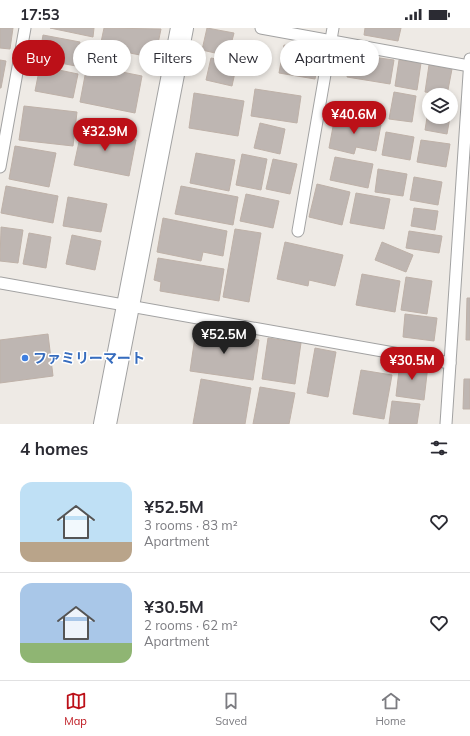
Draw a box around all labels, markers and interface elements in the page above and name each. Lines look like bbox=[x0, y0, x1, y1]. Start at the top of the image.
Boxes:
text: 17:53 bbox=[20, 5, 60, 24]
chip: Buy bbox=[12, 40, 65, 76]
chip: Rent bbox=[73, 40, 131, 76]
chip: Filters bbox=[139, 40, 206, 76]
chip: New bbox=[214, 40, 272, 76]
chip: Apartment bbox=[280, 40, 379, 76]
map controls bbox=[422, 88, 458, 124]
button: layers bbox=[422, 88, 458, 124]
pin: ¥40.6M bbox=[321, 101, 387, 135]
text: ¥40.6M bbox=[331, 106, 377, 122]
pin: ¥32.9M bbox=[72, 118, 138, 152]
text: ¥32.9M bbox=[82, 123, 128, 139]
pin: ¥52.5M bbox=[191, 321, 257, 355]
text: ¥52.5M bbox=[201, 326, 247, 342]
pin: ¥30.5M bbox=[379, 347, 445, 381]
place label: ファミリーマート bbox=[33, 349, 145, 367]
text: ¥30.5M bbox=[389, 352, 435, 368]
marker: ファミリーマート bbox=[20, 353, 30, 363]
icon: filters bbox=[428, 437, 450, 459]
text: 4 homes bbox=[20, 438, 88, 459]
text: ¥52.5M bbox=[144, 496, 204, 517]
icon: home bbox=[52, 498, 100, 546]
icon: heart bbox=[428, 511, 450, 533]
text: 3 rooms · 83 m² bbox=[144, 517, 238, 533]
text: Apartment bbox=[144, 533, 209, 549]
text: ¥30.5M bbox=[144, 596, 204, 617]
icon: home bbox=[52, 599, 100, 647]
icon: heart bbox=[428, 612, 450, 634]
text: 2 rooms · 62 m² bbox=[144, 617, 238, 633]
text: Apartment bbox=[144, 633, 209, 649]
tab: Map bbox=[64, 690, 87, 728]
tab: Saved bbox=[215, 690, 247, 728]
tab: Home bbox=[375, 690, 406, 728]

